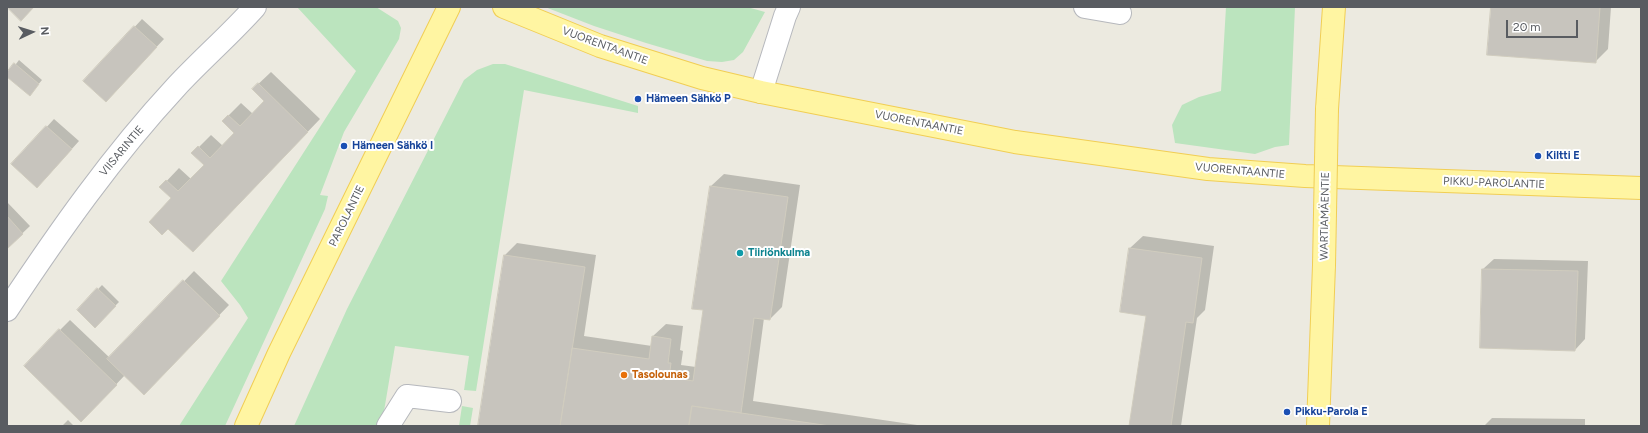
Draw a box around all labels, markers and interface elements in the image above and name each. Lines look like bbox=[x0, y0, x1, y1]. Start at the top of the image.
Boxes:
north arrow bbox=[12, 12, 52, 52]
scale bar bbox=[1508, 12, 1580, 38]
text: 20 m bbox=[1513, 20, 1541, 34]
street label: VUORENTAANTIE bbox=[560, 24, 650, 68]
text: N bbox=[38, 26, 51, 36]
place label: Hämeen Sähkö P bbox=[646, 92, 731, 106]
marker: Hämeen Sähkö P bbox=[633, 94, 643, 104]
street label: VUORENTAANTIE bbox=[873, 108, 965, 138]
street label: VIISARINTIE bbox=[97, 123, 147, 179]
place label: Hämeen Sähkö I bbox=[352, 139, 433, 153]
marker: Hämeen Sähkö I bbox=[339, 141, 349, 151]
place label: Kiltti E bbox=[1546, 149, 1580, 163]
marker: Kiltti E bbox=[1533, 151, 1543, 161]
street label: VUORENTAANTIE bbox=[1195, 160, 1285, 182]
street label: WARTIAMÄENTIE bbox=[1318, 172, 1332, 260]
street label: PIKKU-PAROLANTIE bbox=[1443, 175, 1545, 191]
street label: PAROLANTIE bbox=[326, 183, 368, 249]
place label: Tiiriönkulma bbox=[748, 246, 810, 260]
marker: Tiiriönkulma bbox=[735, 248, 745, 258]
place label: Tasolounas bbox=[632, 368, 688, 382]
marker: Tasolounas bbox=[619, 370, 629, 380]
place label: Pikku-Parola E bbox=[1295, 405, 1368, 419]
marker: Pikku-Parola E bbox=[1282, 407, 1292, 417]

